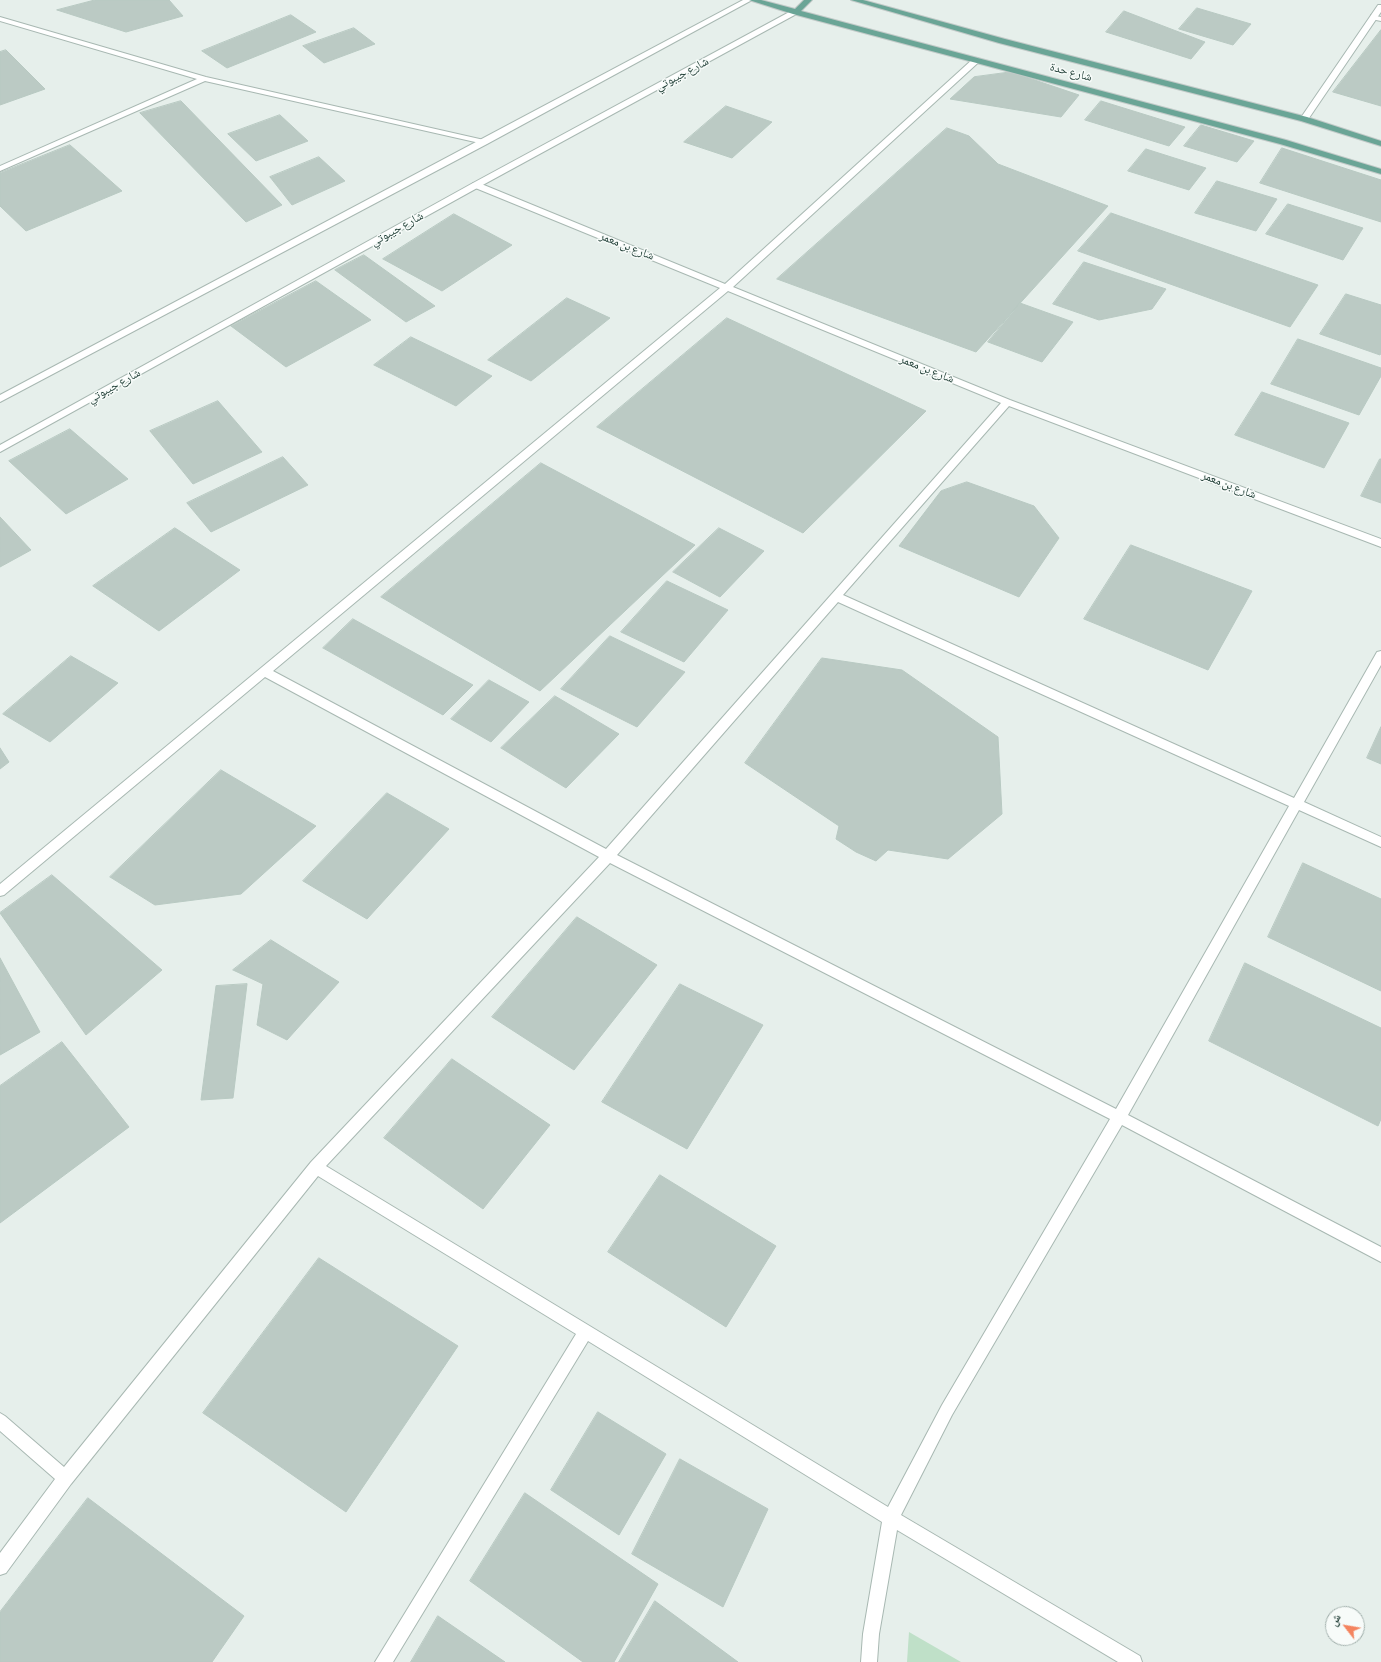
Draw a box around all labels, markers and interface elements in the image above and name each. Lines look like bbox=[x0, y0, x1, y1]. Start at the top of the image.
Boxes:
street label: شارع جيبوتي bbox=[653, 54, 711, 94]
street label: شارع حدة bbox=[1048, 59, 1094, 85]
street label: شارع جيبوتي bbox=[368, 209, 426, 249]
street label: شارع بن معمر bbox=[598, 229, 656, 263]
street label: شارع بن معمر bbox=[898, 352, 956, 386]
street label: شارع جيبوتي bbox=[85, 366, 143, 406]
street label: شارع بن معمر bbox=[1200, 468, 1258, 502]
north arrow bbox=[1325, 1606, 1365, 1646]
text: ش bbox=[1327, 1612, 1343, 1628]

